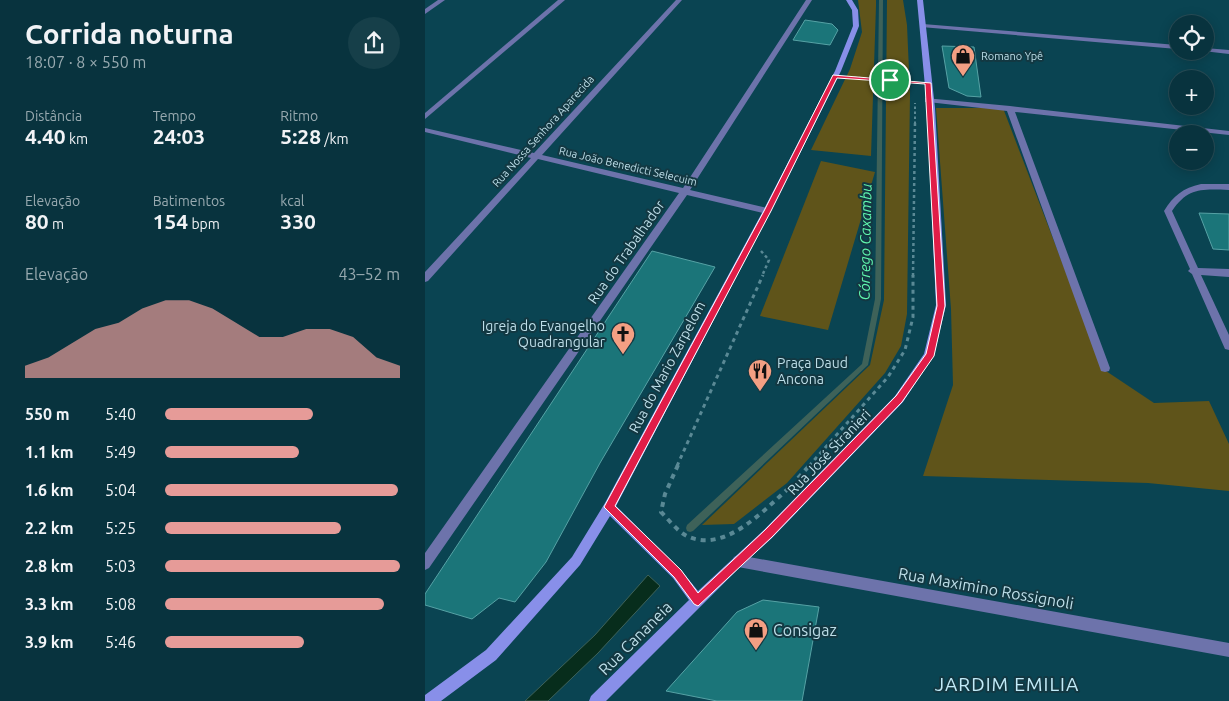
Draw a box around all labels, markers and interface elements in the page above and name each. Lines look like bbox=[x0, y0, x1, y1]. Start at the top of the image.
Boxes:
map controls bbox=[1169, 15, 1214, 170]
button: locate bbox=[1169, 15, 1214, 60]
button: share bbox=[348, 17, 400, 69]
text: Corrida noturna bbox=[25, 18, 234, 49]
shop icon: Romano Ypê bbox=[950, 43, 976, 77]
place label: Romano Ypê bbox=[981, 50, 1043, 62]
text: 18:07 · 8 × 550 m bbox=[25, 53, 146, 71]
pin bbox=[869, 59, 911, 101]
icon: arrive bbox=[876, 66, 904, 94]
button: + bbox=[1169, 70, 1214, 115]
street label: Rua Nossa Senhora Aparecida bbox=[490, 73, 596, 189]
text: Distância bbox=[25, 108, 82, 124]
text: Tempo bbox=[153, 108, 196, 124]
text: Ritmo bbox=[280, 108, 318, 124]
text: 4.40 bbox=[25, 124, 66, 148]
text: 24:03 bbox=[153, 124, 205, 148]
text: 5:28 bbox=[280, 124, 321, 148]
button: − bbox=[1169, 125, 1214, 170]
text: km bbox=[66, 131, 88, 147]
text: /km bbox=[321, 131, 349, 147]
street label: Rua João Benedicti Selecuim bbox=[558, 144, 698, 188]
water label: Córrego Caxambu bbox=[855, 183, 875, 301]
text: Elevação bbox=[25, 193, 80, 209]
text: Batimentos bbox=[153, 193, 225, 209]
text: kcal bbox=[280, 193, 305, 209]
street label: Rua do Trabalhador bbox=[584, 197, 668, 307]
text: 80 bbox=[25, 209, 49, 233]
text: 154 bbox=[153, 209, 188, 233]
text: 330 bbox=[280, 209, 316, 233]
text: m bbox=[49, 216, 64, 232]
text: bpm bbox=[188, 216, 220, 232]
text: Elevação bbox=[25, 265, 88, 283]
text: 43–52 m bbox=[338, 265, 400, 283]
street label: Rua do Mario Zarpelom bbox=[626, 299, 708, 435]
place label: Igreja do Evangelho Quadrangular bbox=[482, 318, 606, 350]
church icon: Igreja do Evangelho Quadrangular bbox=[610, 321, 636, 355]
place label: Praça Daud Ancona bbox=[777, 355, 848, 387]
restaurant icon: Praça Daud Ancona bbox=[747, 358, 773, 392]
text: 550 m bbox=[25, 405, 70, 423]
text: 5:40 bbox=[105, 405, 136, 423]
street label: Rua José Stranieri bbox=[784, 406, 874, 498]
text: 1.1 km bbox=[25, 443, 74, 461]
text: 5:49 bbox=[105, 443, 136, 461]
text: 1.6 km bbox=[25, 481, 74, 499]
text: 5:04 bbox=[105, 481, 136, 499]
text: 2.2 km bbox=[25, 519, 74, 537]
text: 5:25 bbox=[105, 519, 136, 537]
text: 2.8 km bbox=[25, 557, 74, 575]
text: 5:03 bbox=[105, 557, 136, 575]
street label: Rua Maximino Rossignoli bbox=[897, 564, 1075, 612]
text: 3.3 km bbox=[25, 595, 74, 613]
text: 5:08 bbox=[105, 595, 136, 613]
street label: Rua Cananeia bbox=[595, 598, 675, 678]
shop icon: Consigaz bbox=[743, 617, 769, 651]
place label: Consigaz bbox=[773, 621, 837, 639]
text: 3.9 km bbox=[25, 633, 74, 651]
text: 5:46 bbox=[105, 633, 136, 651]
district label: JARDIM EMILIA bbox=[935, 673, 1079, 695]

